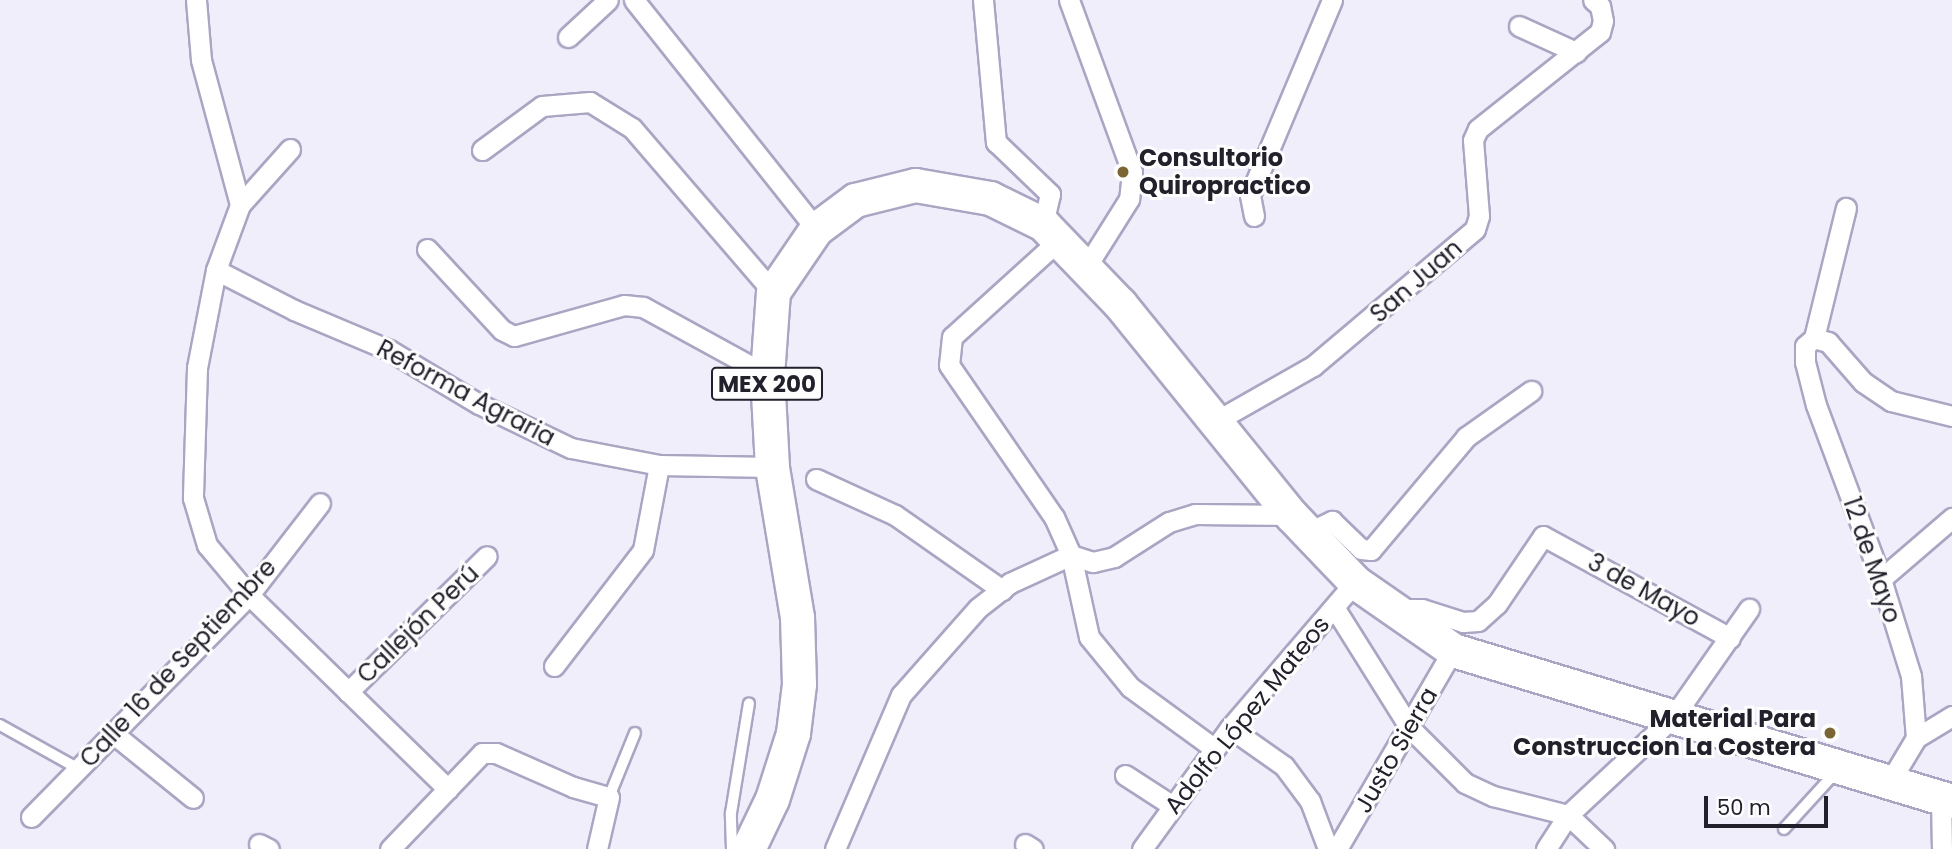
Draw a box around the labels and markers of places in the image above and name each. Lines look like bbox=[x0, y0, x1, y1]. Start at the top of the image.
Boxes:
place label: Consultorio Quiropractico bbox=[1139, 144, 1311, 200]
marker: Consultorio Quiropractico bbox=[1113, 162, 1133, 182]
place label: Material Para Construccion La Costera bbox=[1513, 705, 1816, 761]
marker: Material Para Construccion La Costera bbox=[1822, 725, 1838, 741]

